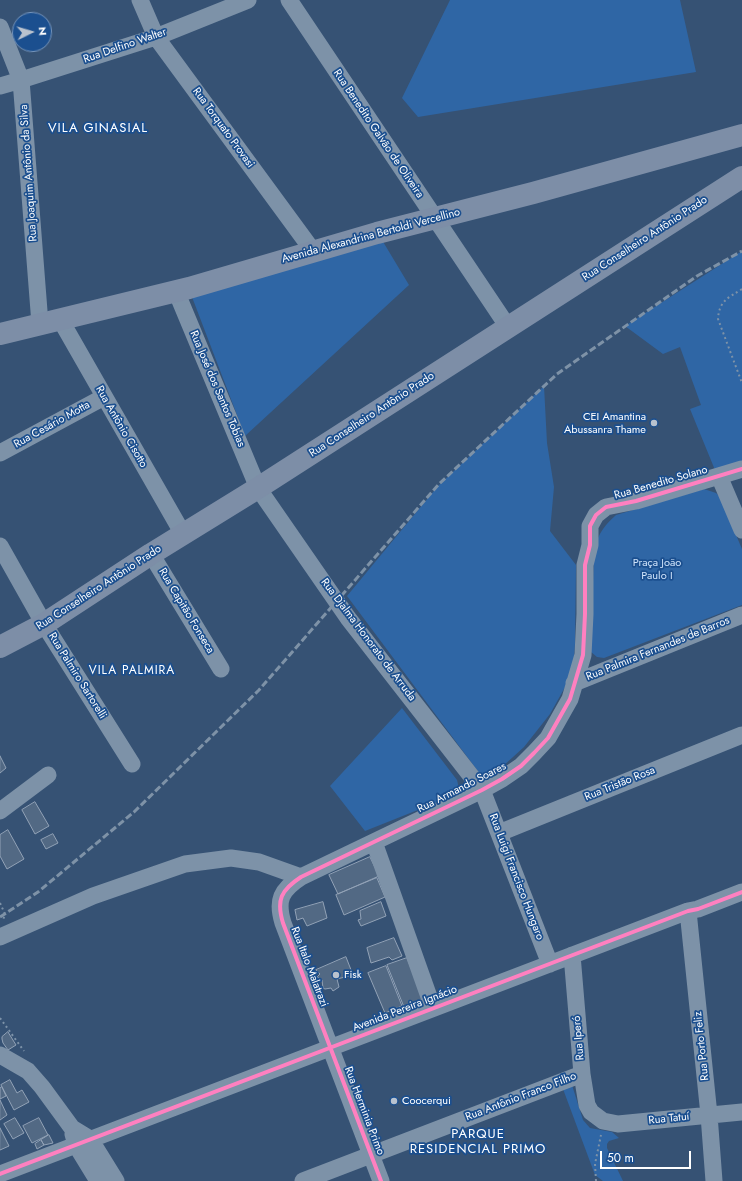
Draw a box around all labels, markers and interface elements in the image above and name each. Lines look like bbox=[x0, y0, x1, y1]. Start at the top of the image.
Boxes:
north arrow bbox=[12, 12, 52, 52]
text: N bbox=[35, 26, 51, 36]
street label: Rua Delfino Walter bbox=[82, 26, 168, 66]
street label: Rua Benedito Galvão de Oliveira bbox=[330, 67, 426, 201]
street label: Rua Torquato Provasi bbox=[189, 85, 257, 171]
street label: Rua Joaquim Antônio da Silva bbox=[18, 104, 40, 242]
district label: VILA GINASIAL bbox=[48, 121, 148, 137]
street label: Rua Conselheiro Antônio Prado bbox=[580, 194, 710, 284]
street label: Avenida Alexandrina Bertoldi Vercellino bbox=[280, 206, 462, 266]
street label: Rua José dos Santos Tobias bbox=[187, 329, 247, 449]
street label: Rua Conselheiro Antônio Prado bbox=[307, 370, 437, 460]
street label: Rua Antônio Cisotto bbox=[92, 384, 150, 470]
street label: Rua Cesário Motta bbox=[12, 399, 92, 451]
place label: CEI Amantina Abussanra Thame bbox=[564, 410, 646, 436]
marker: CEI Amantina Abussanra Thame bbox=[649, 418, 659, 428]
street label: Rua Benedito Solano bbox=[613, 463, 709, 503]
street label: Rua Conselheiro Antônio Prado bbox=[34, 543, 164, 633]
park label: Praça João Paulo I bbox=[633, 556, 681, 582]
street label: Rua Capitão Fonseca bbox=[155, 566, 217, 656]
street label: Rua Djalma Honorato de Arruda bbox=[318, 576, 418, 704]
street label: Rua Palmira Fernandes de Barros bbox=[584, 614, 732, 684]
street label: Rua Palmiro Sartorelli bbox=[45, 630, 109, 722]
district label: VILA PALMIRA bbox=[89, 664, 175, 678]
street label: Rua Armando Soares bbox=[415, 760, 509, 816]
street label: Rua Tristão Rosa bbox=[583, 764, 657, 804]
street label: Rua Luigi Francisco Hungaro bbox=[486, 812, 546, 942]
street label: Rua Italo Malatrazi bbox=[288, 925, 330, 1009]
place label: Fisk bbox=[344, 968, 362, 982]
marker: Fisk bbox=[331, 970, 341, 980]
street label: Avenida Pereira Ignácio bbox=[351, 983, 459, 1035]
street label: Rua Porto Feliz bbox=[692, 1011, 712, 1081]
street label: Rua Iperó bbox=[570, 1015, 588, 1061]
street label: Rua Herminia Primo bbox=[341, 1065, 387, 1157]
street label: Rua Antônio Franco Filho bbox=[464, 1070, 578, 1124]
place label: Coocerqui bbox=[402, 1094, 451, 1108]
marker: Coocerqui bbox=[389, 1096, 399, 1106]
street label: Rua Tatuí bbox=[648, 1110, 690, 1128]
district label: PARQUE RESIDENCIAL PRIMO bbox=[410, 1127, 546, 1158]
scale bar bbox=[602, 1143, 693, 1169]
text: 50 m bbox=[607, 1149, 634, 1167]

